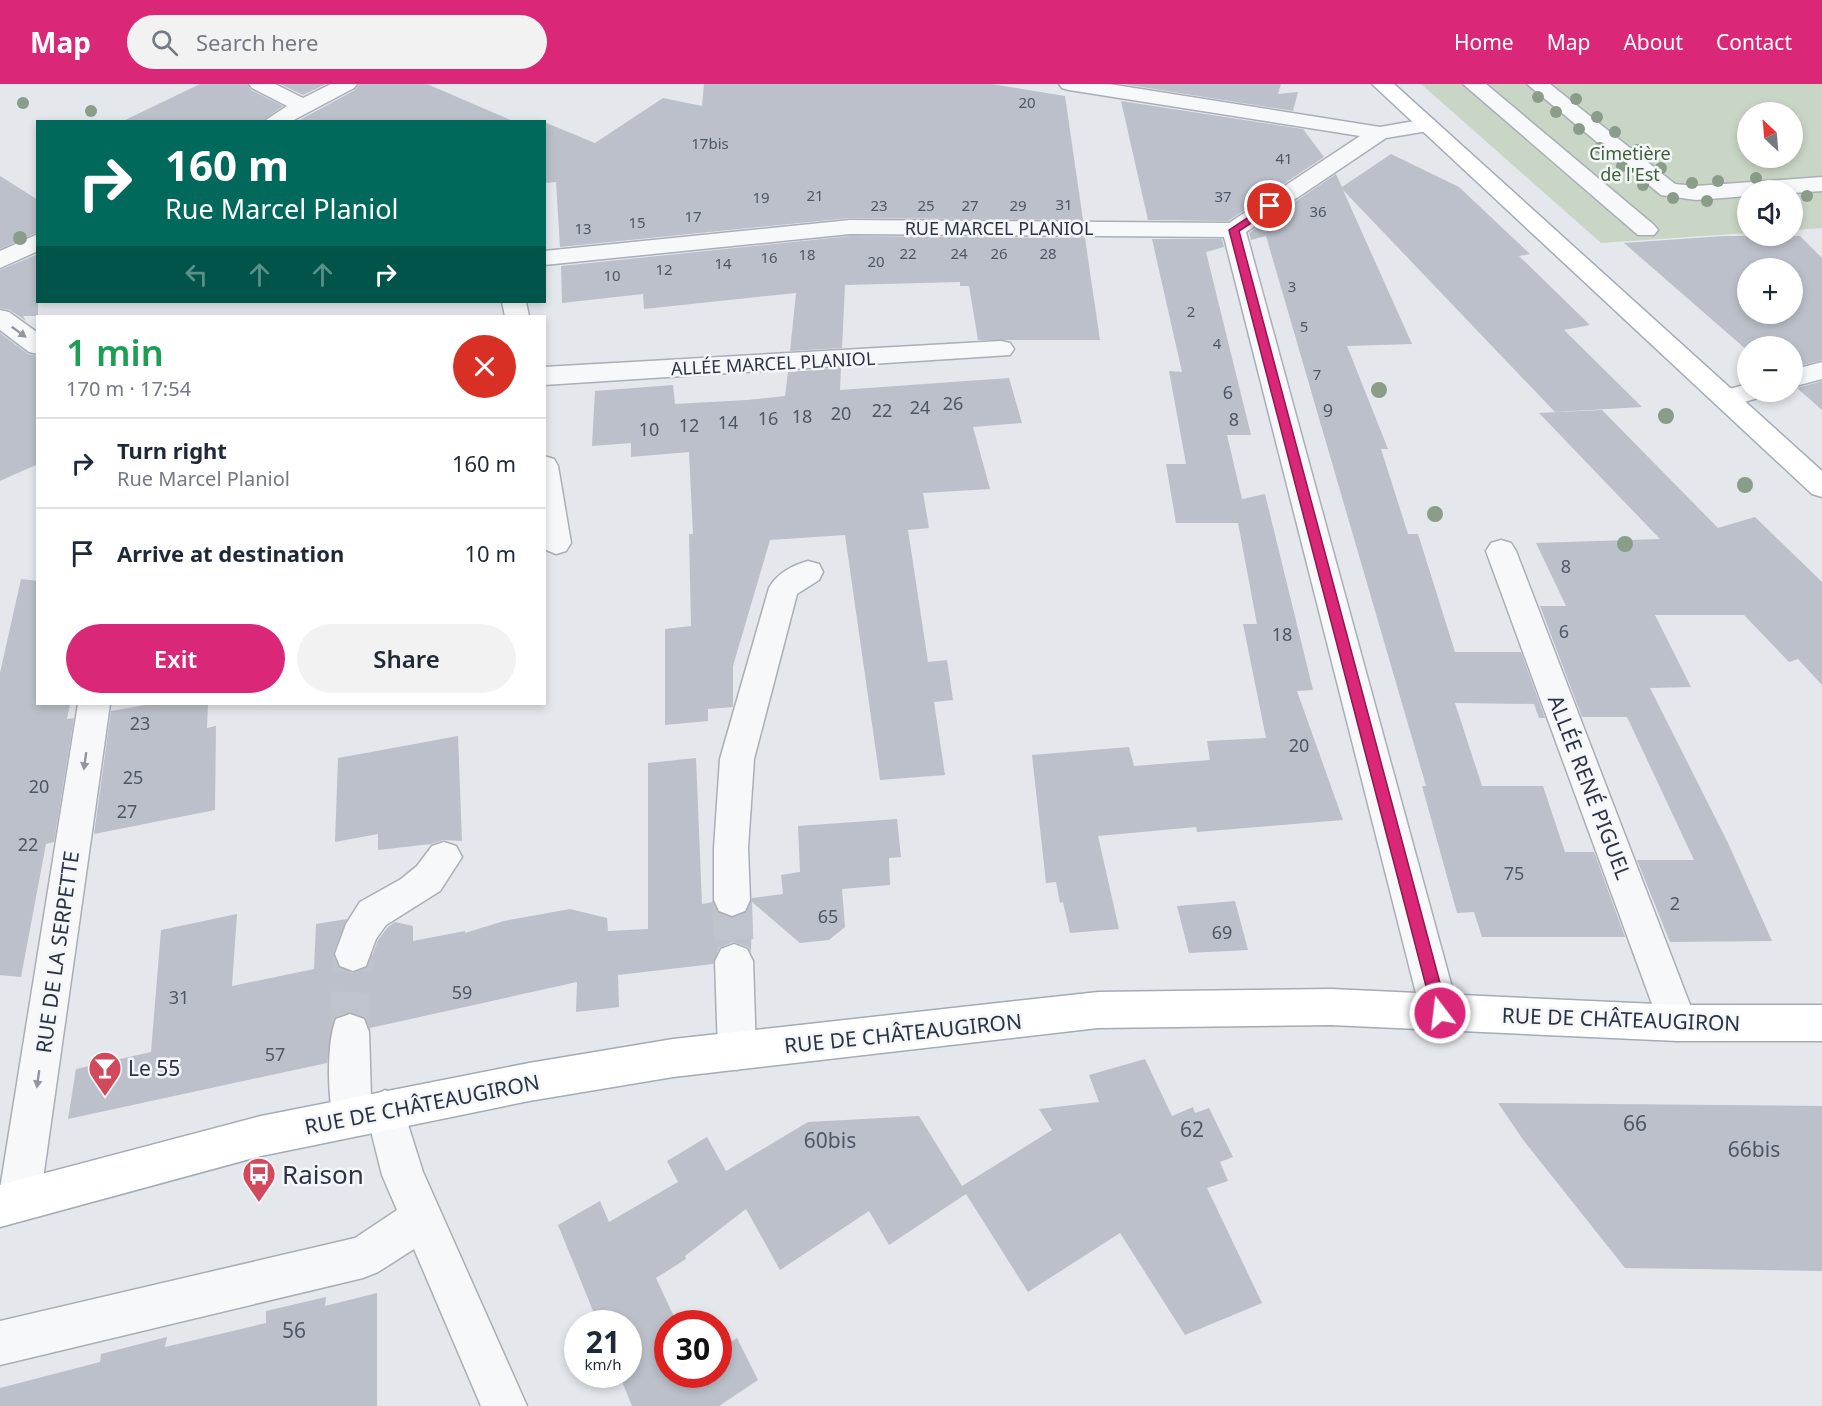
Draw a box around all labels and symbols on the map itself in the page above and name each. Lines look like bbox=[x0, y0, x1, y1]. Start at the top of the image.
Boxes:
house number: 20 bbox=[1018, 92, 1036, 112]
north arrow bbox=[1737, 102, 1803, 168]
house number: 17bis bbox=[691, 133, 729, 153]
park label: Cimetière de l'Est bbox=[1589, 141, 1671, 186]
house number: 41 bbox=[1275, 148, 1293, 168]
pin bbox=[1244, 180, 1295, 231]
house number: 21 bbox=[806, 185, 824, 205]
house number: 37 bbox=[1214, 186, 1232, 206]
house number: 19 bbox=[752, 187, 770, 207]
house number: 31 bbox=[1055, 194, 1073, 214]
house number: 23 bbox=[870, 195, 888, 215]
house number: 25 bbox=[917, 195, 935, 215]
house number: 27 bbox=[961, 195, 979, 215]
house number: 29 bbox=[1009, 195, 1027, 215]
house number: 36 bbox=[1309, 201, 1327, 221]
house number: 17 bbox=[684, 206, 702, 226]
house number: 15 bbox=[628, 212, 646, 232]
street label: RUE MARCEL PLANIOL bbox=[905, 216, 1093, 240]
house number: 13 bbox=[574, 218, 592, 238]
house number: 22 bbox=[899, 243, 917, 263]
house number: 24 bbox=[950, 243, 968, 263]
house number: 26 bbox=[990, 243, 1008, 263]
house number: 28 bbox=[1039, 243, 1057, 263]
house number: 18 bbox=[798, 244, 816, 264]
house number: 16 bbox=[760, 247, 778, 267]
house number: 20 bbox=[867, 251, 885, 271]
house number: 14 bbox=[714, 253, 732, 273]
house number: 12 bbox=[655, 259, 673, 279]
house number: 10 bbox=[603, 265, 621, 285]
house number: 3 bbox=[1288, 276, 1296, 296]
house number: 2 bbox=[1187, 301, 1195, 321]
house number: 5 bbox=[1300, 316, 1308, 336]
one-way arrow bbox=[10, 326, 26, 338]
house number: 4 bbox=[1213, 333, 1222, 353]
street label: ALLÉE MARCEL PLANIOL bbox=[670, 346, 876, 380]
house number: 7 bbox=[1313, 364, 1321, 384]
house number: 6 bbox=[1223, 380, 1233, 404]
house number: 26 bbox=[943, 391, 963, 415]
house number: 24 bbox=[910, 395, 930, 419]
house number: 22 bbox=[872, 398, 892, 422]
house number: 9 bbox=[1323, 398, 1333, 422]
house number: 20 bbox=[831, 401, 851, 425]
house number: 18 bbox=[792, 404, 812, 428]
house number: 16 bbox=[758, 406, 778, 430]
house number: 8 bbox=[1229, 407, 1239, 431]
house number: 14 bbox=[718, 410, 738, 434]
house number: 12 bbox=[679, 413, 699, 437]
house number: 10 bbox=[639, 417, 659, 441]
house number: 8 bbox=[1561, 554, 1571, 578]
house number: 6 bbox=[1559, 619, 1569, 643]
house number: 18 bbox=[1272, 622, 1292, 646]
street label: ALLÉE RENÉ PIGUEL bbox=[1542, 691, 1638, 883]
house number: 23 bbox=[130, 711, 150, 735]
house number: 20 bbox=[1289, 733, 1309, 757]
one-way arrow bbox=[81, 752, 90, 771]
house number: 25 bbox=[123, 765, 143, 789]
house number: 20 bbox=[29, 774, 49, 798]
house number: 27 bbox=[117, 799, 137, 823]
house number: 22 bbox=[18, 832, 38, 856]
street label: RUE DE LA SERPETTE bbox=[29, 849, 85, 1055]
house number: 75 bbox=[1504, 861, 1524, 885]
house number: 2 bbox=[1670, 891, 1680, 915]
house number: 65 bbox=[818, 904, 838, 928]
house number: 69 bbox=[1212, 920, 1232, 944]
house number: 59 bbox=[452, 980, 472, 1004]
position arrow bbox=[1408, 981, 1472, 1045]
house number: 31 bbox=[169, 985, 189, 1009]
street label: RUE DE CHÂTEAUGIRON bbox=[1501, 1001, 1741, 1037]
street label: RUE DE CHÂTEAUGIRON bbox=[783, 1007, 1023, 1059]
house number: 57 bbox=[265, 1042, 285, 1066]
bar icon: Le 55 bbox=[87, 1050, 123, 1097]
place label: Le 55 bbox=[128, 1054, 180, 1082]
street label: RUE DE CHÂTEAUGIRON bbox=[302, 1067, 542, 1141]
one-way arrow bbox=[33, 1069, 42, 1088]
house number: 66 bbox=[1623, 1109, 1647, 1137]
house number: 62 bbox=[1180, 1115, 1204, 1143]
house number: 60bis bbox=[804, 1126, 856, 1154]
house number: 66bis bbox=[1728, 1135, 1780, 1163]
bus stop icon: Raison bbox=[241, 1156, 277, 1203]
place label: Raison bbox=[282, 1156, 364, 1192]
speed limit sign: 30 bbox=[654, 1310, 732, 1388]
house number: 56 bbox=[282, 1316, 306, 1344]

